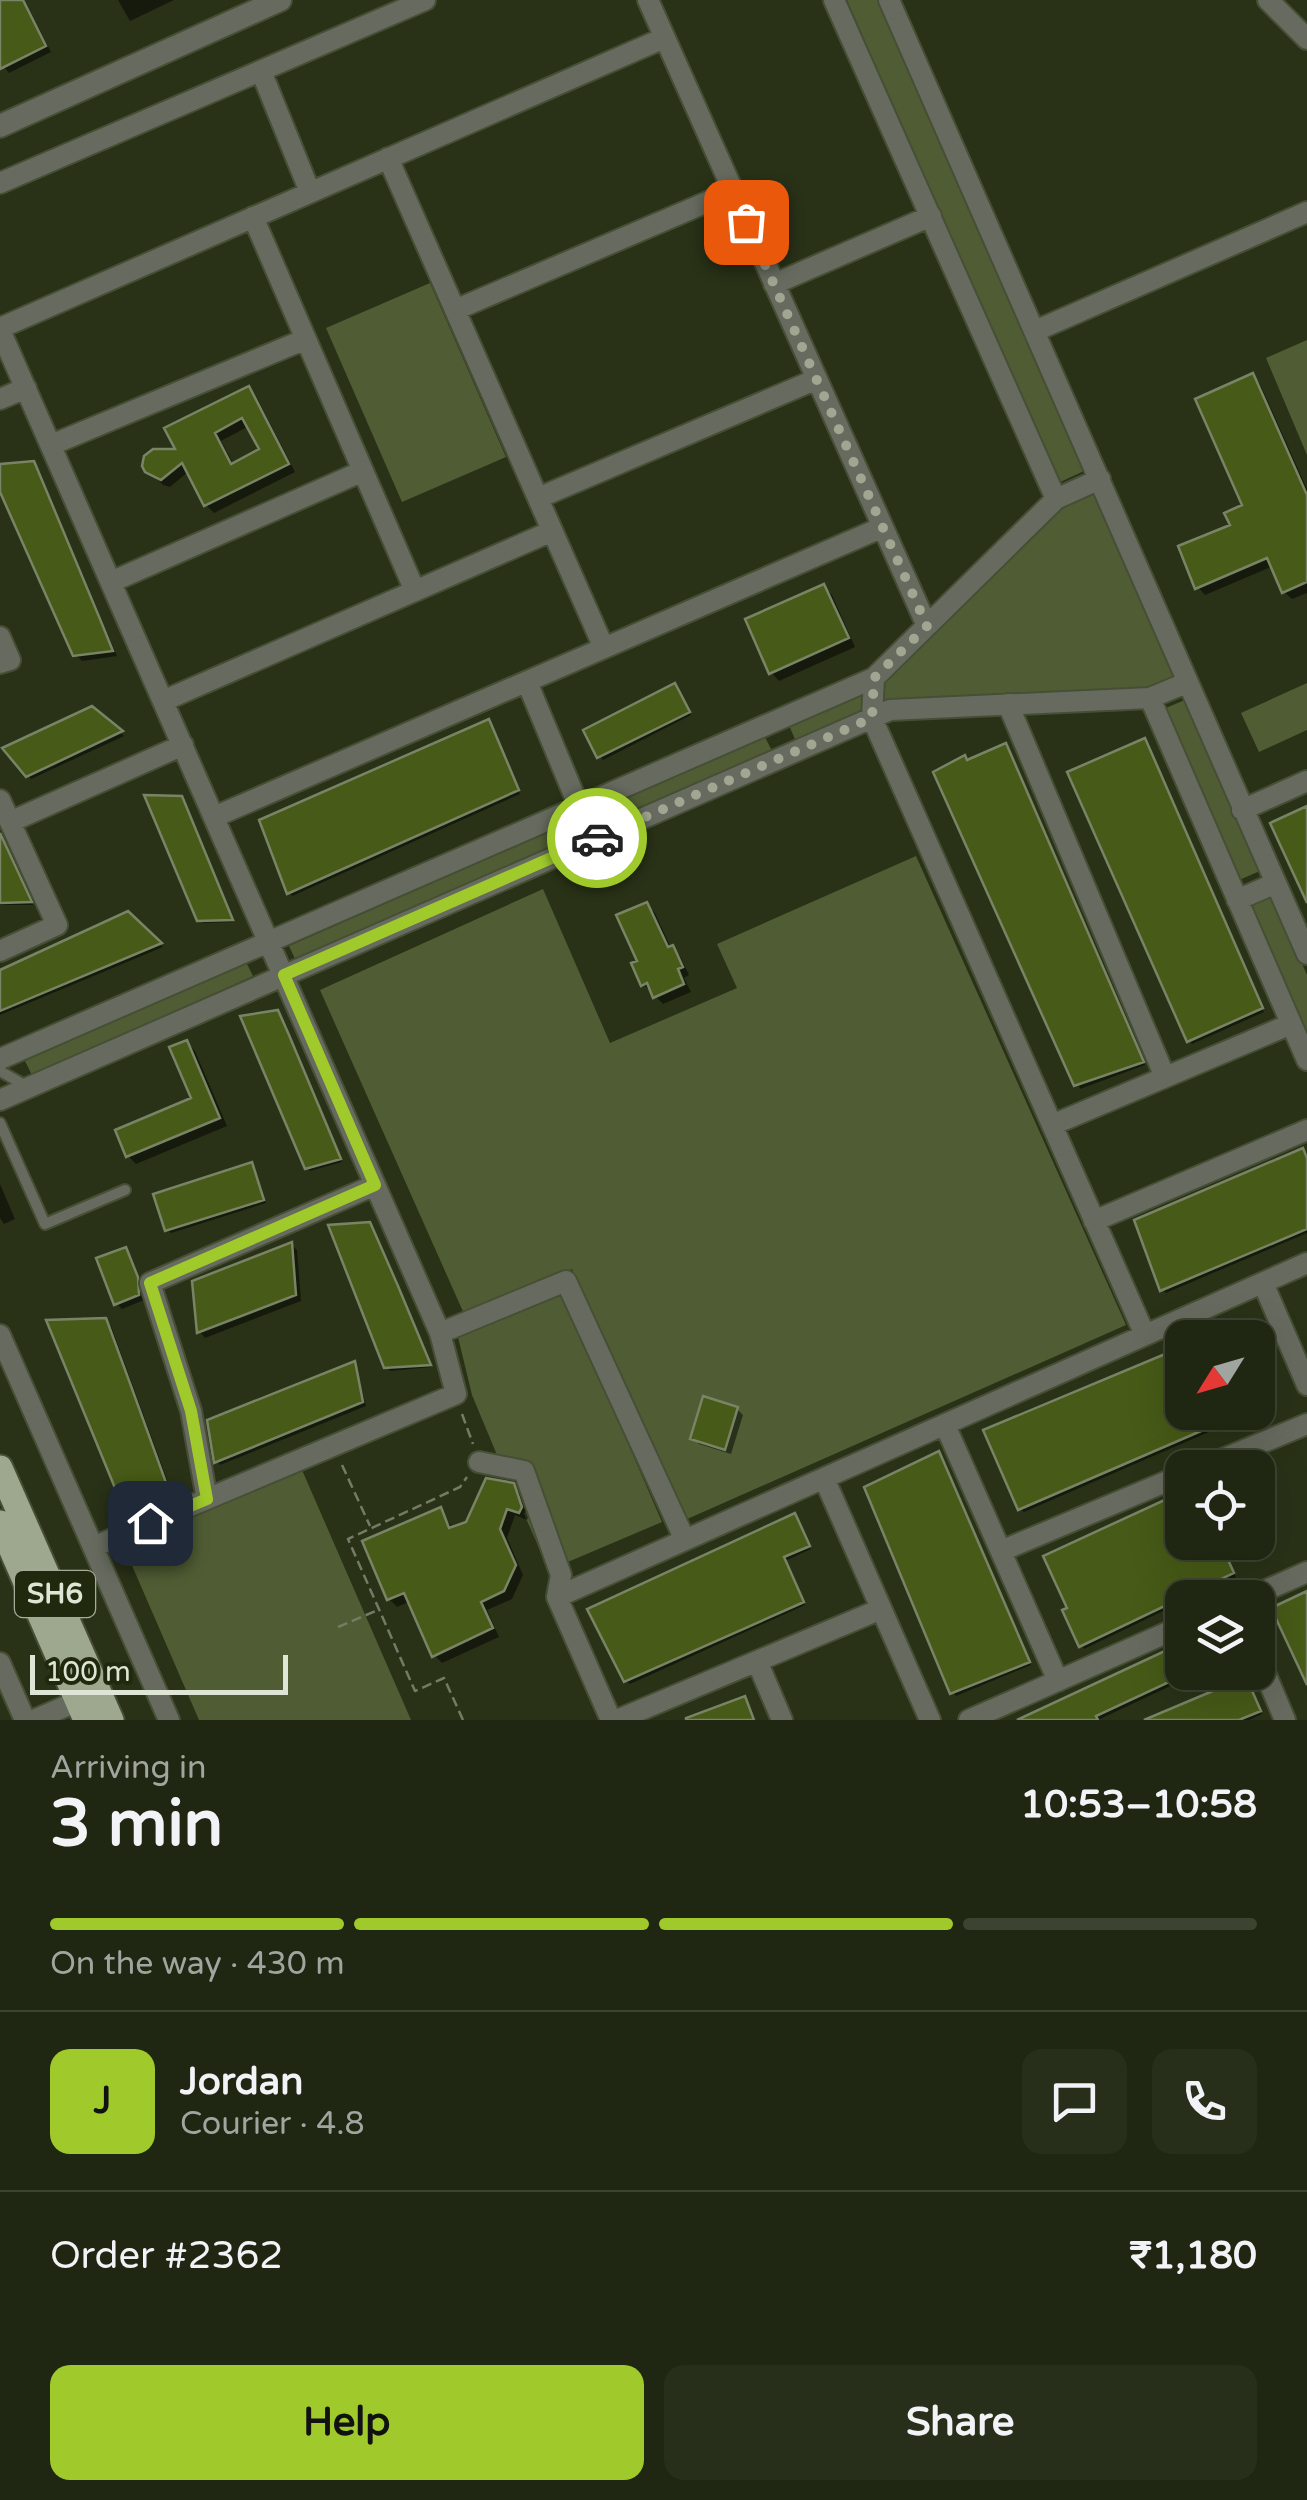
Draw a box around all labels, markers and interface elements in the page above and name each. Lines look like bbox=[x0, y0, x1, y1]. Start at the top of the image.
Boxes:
pin bbox=[704, 180, 789, 265]
icon: bag bbox=[719, 195, 774, 250]
courier bbox=[547, 788, 647, 888]
icon: car bbox=[570, 811, 625, 866]
north arrow bbox=[1165, 1320, 1275, 1430]
map controls bbox=[1165, 1320, 1275, 1690]
button: locate bbox=[1165, 1450, 1275, 1560]
pin bbox=[108, 1481, 193, 1566]
icon: home bbox=[123, 1496, 178, 1551]
road number: SH6 bbox=[15, 1571, 95, 1617]
button: layers bbox=[1165, 1580, 1275, 1690]
scale bar bbox=[30, 1650, 288, 1694]
text: 100 m bbox=[45, 1655, 131, 1689]
text: Arriving in bbox=[50, 1749, 207, 1787]
text: 10:53–10:58 bbox=[1020, 1782, 1257, 1828]
text: 3 min bbox=[50, 1785, 223, 1864]
text: On the way · 430 m bbox=[50, 1945, 345, 1983]
button: chat bbox=[1022, 2049, 1127, 2154]
button: phone bbox=[1152, 2049, 1257, 2154]
text: Jordan bbox=[180, 2059, 303, 2105]
text: J bbox=[94, 2078, 111, 2124]
text: Courier · 4.8 bbox=[180, 2105, 365, 2143]
text: Order #2362 bbox=[50, 2233, 283, 2279]
text: ₹1,180 bbox=[1129, 2233, 1257, 2279]
button: Help bbox=[50, 2365, 644, 2480]
button: Share bbox=[664, 2365, 1257, 2480]

